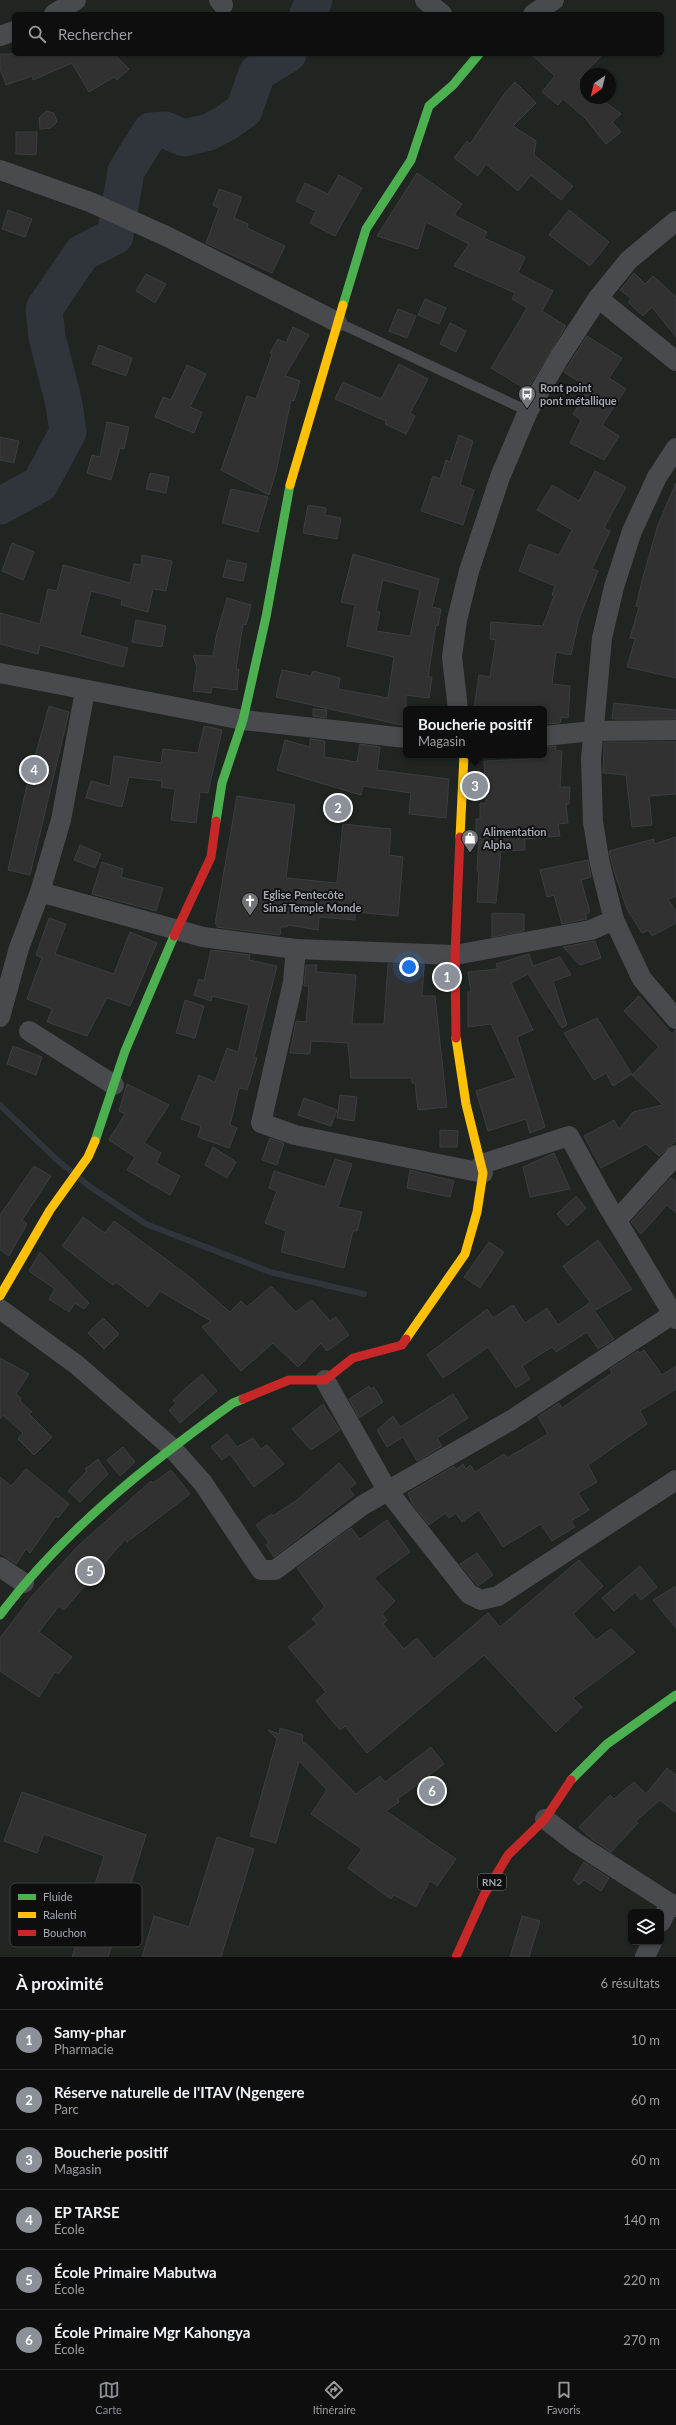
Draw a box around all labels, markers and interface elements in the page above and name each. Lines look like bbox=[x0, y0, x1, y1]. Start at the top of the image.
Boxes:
search box bbox=[12, 12, 664, 56]
icon: search bbox=[26, 23, 48, 45]
text: Rechercher bbox=[58, 25, 132, 43]
north arrow bbox=[580, 68, 616, 104]
place label: Ront point pont métallique bbox=[540, 381, 617, 407]
bus stop icon: Ront point pont métallique bbox=[517, 384, 537, 409]
popup bbox=[403, 706, 547, 758]
text: Boucherie positif bbox=[418, 715, 532, 733]
text: Magasin bbox=[418, 733, 465, 749]
pin: 4 bbox=[21, 755, 47, 785]
pin: 3 bbox=[462, 771, 488, 801]
pin: 2 bbox=[325, 793, 351, 823]
place label: Alimentation Alpha bbox=[482, 825, 547, 851]
shop icon: Alimentation Alpha bbox=[460, 828, 480, 853]
place label: Eglise Pentecôte Sinaï Temple Monde bbox=[263, 888, 362, 914]
church icon: Eglise Pentecôte Sinaï Temple Monde bbox=[240, 891, 260, 916]
your location bbox=[399, 957, 419, 977]
pin: 1 bbox=[434, 962, 460, 992]
pin: 5 bbox=[77, 1556, 103, 1586]
pin: 6 bbox=[419, 1776, 445, 1806]
road number: RN2 bbox=[478, 1874, 506, 1890]
legend bbox=[10, 1883, 142, 1947]
text: Fluide bbox=[43, 1890, 73, 1903]
text: Ralenti bbox=[43, 1908, 77, 1921]
map controls bbox=[628, 1909, 664, 1945]
button: layers bbox=[628, 1909, 664, 1945]
text: Bouchon bbox=[43, 1926, 86, 1939]
text: À proximité bbox=[16, 1973, 104, 1994]
text: 6 résultats bbox=[601, 1975, 660, 1991]
text: Samy-phar bbox=[54, 2023, 126, 2041]
text: 1 bbox=[25, 2032, 33, 2048]
text: 10 m bbox=[631, 2032, 660, 2048]
text: Pharmacie bbox=[54, 2041, 114, 2057]
text: Réserve naturelle de l'ITAV (Ngengere bbox=[54, 2083, 305, 2101]
text: 2 bbox=[25, 2092, 33, 2108]
text: 60 m bbox=[631, 2092, 660, 2108]
text: Parc bbox=[54, 2101, 79, 2117]
text: Boucherie positif bbox=[54, 2143, 168, 2161]
text: 3 bbox=[25, 2152, 33, 2168]
text: 60 m bbox=[631, 2152, 660, 2168]
text: Magasin bbox=[54, 2161, 102, 2177]
text: EP TARSE bbox=[54, 2203, 120, 2221]
text: 4 bbox=[25, 2212, 33, 2228]
text: 140 m bbox=[623, 2212, 660, 2228]
text: École bbox=[54, 2221, 85, 2237]
text: École Primaire Mabutwa bbox=[54, 2263, 217, 2281]
text: 5 bbox=[25, 2272, 33, 2288]
text: 220 m bbox=[623, 2272, 660, 2288]
text: École bbox=[54, 2281, 85, 2297]
text: École Primaire Mgr Kahongya bbox=[54, 2323, 250, 2341]
text: 6 bbox=[25, 2332, 33, 2348]
text: 270 m bbox=[623, 2332, 660, 2348]
text: École bbox=[54, 2341, 85, 2357]
tab: Carte bbox=[95, 2379, 122, 2416]
tab: Itinéraire bbox=[313, 2379, 356, 2416]
tab: Favoris bbox=[547, 2379, 581, 2416]

